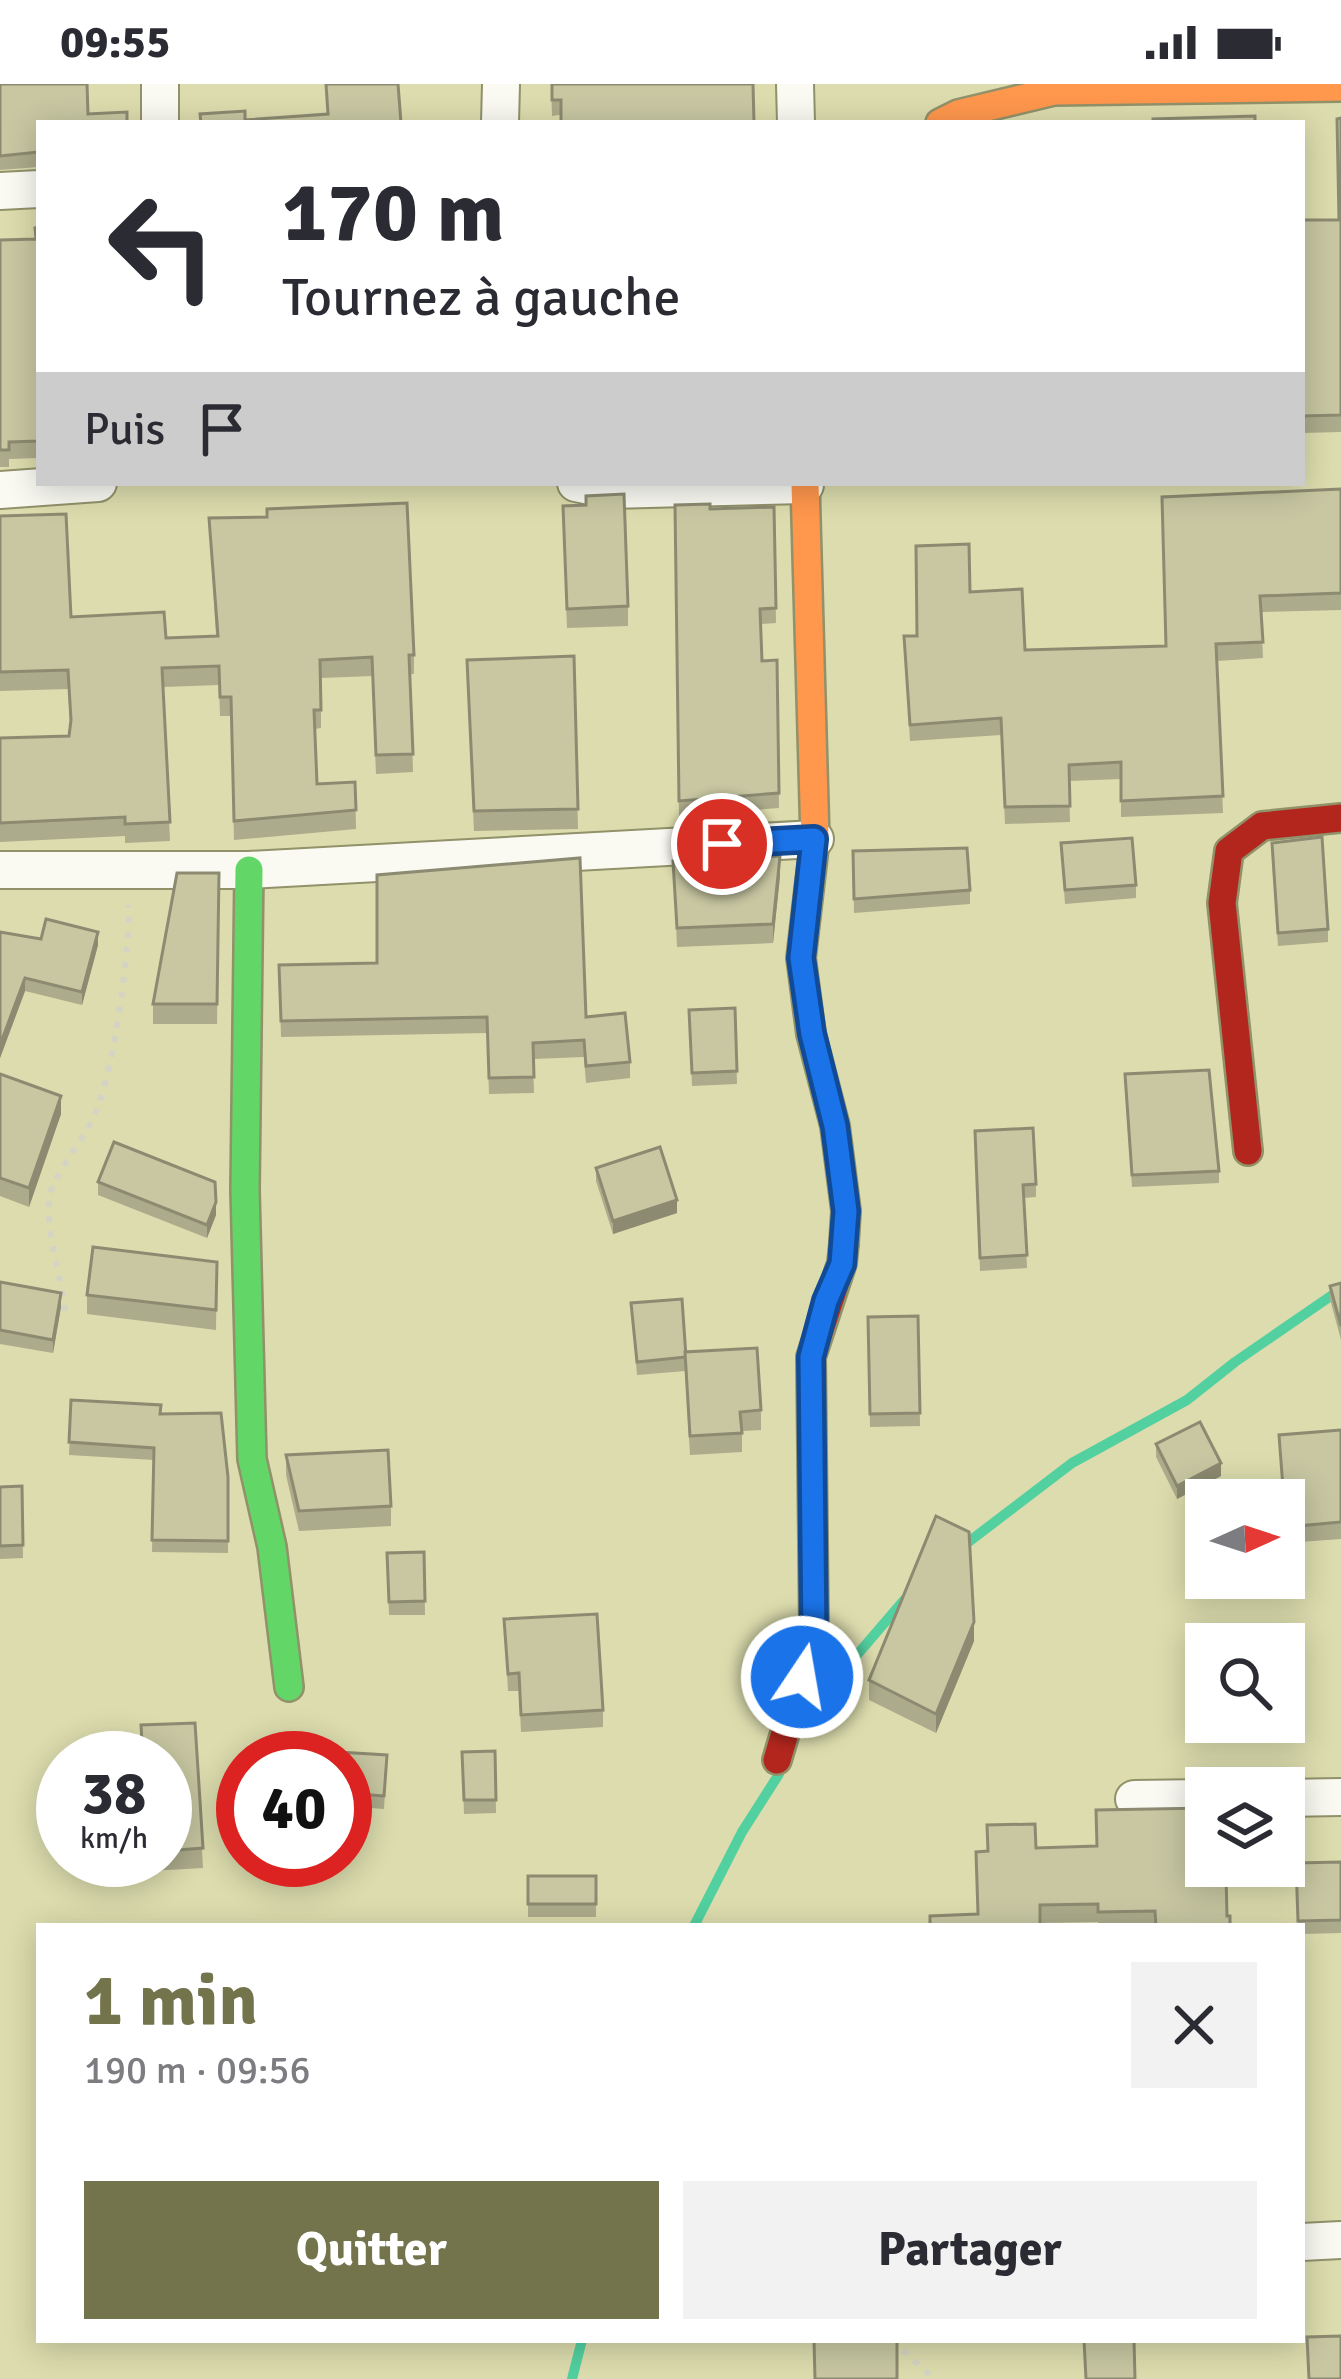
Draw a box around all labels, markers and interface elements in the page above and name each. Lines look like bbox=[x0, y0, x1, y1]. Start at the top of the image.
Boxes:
text: 09:55 bbox=[60, 15, 170, 70]
text: 170 m bbox=[282, 161, 504, 265]
icon: left bbox=[84, 168, 240, 324]
text: Tournez à gauche bbox=[282, 264, 680, 331]
icon: arrive bbox=[189, 396, 255, 462]
text: Puis bbox=[84, 402, 165, 457]
pin bbox=[671, 793, 773, 895]
icon: arrive bbox=[689, 811, 755, 877]
north arrow bbox=[1185, 1479, 1305, 1599]
map controls bbox=[1185, 1479, 1305, 1887]
position arrow bbox=[739, 1614, 865, 1740]
button: search bbox=[1185, 1623, 1305, 1743]
speed limit sign: 40 bbox=[216, 1731, 372, 1887]
text: 38 bbox=[82, 1757, 146, 1831]
button: layers bbox=[1185, 1767, 1305, 1887]
text: km/h bbox=[80, 1820, 148, 1857]
text: 1 min bbox=[84, 1956, 258, 2045]
button: close bbox=[1131, 1962, 1257, 2088]
text: 190 m · 09:56 bbox=[84, 2046, 311, 2094]
button: Quitter bbox=[84, 2181, 659, 2319]
button: Partager bbox=[683, 2181, 1257, 2319]

